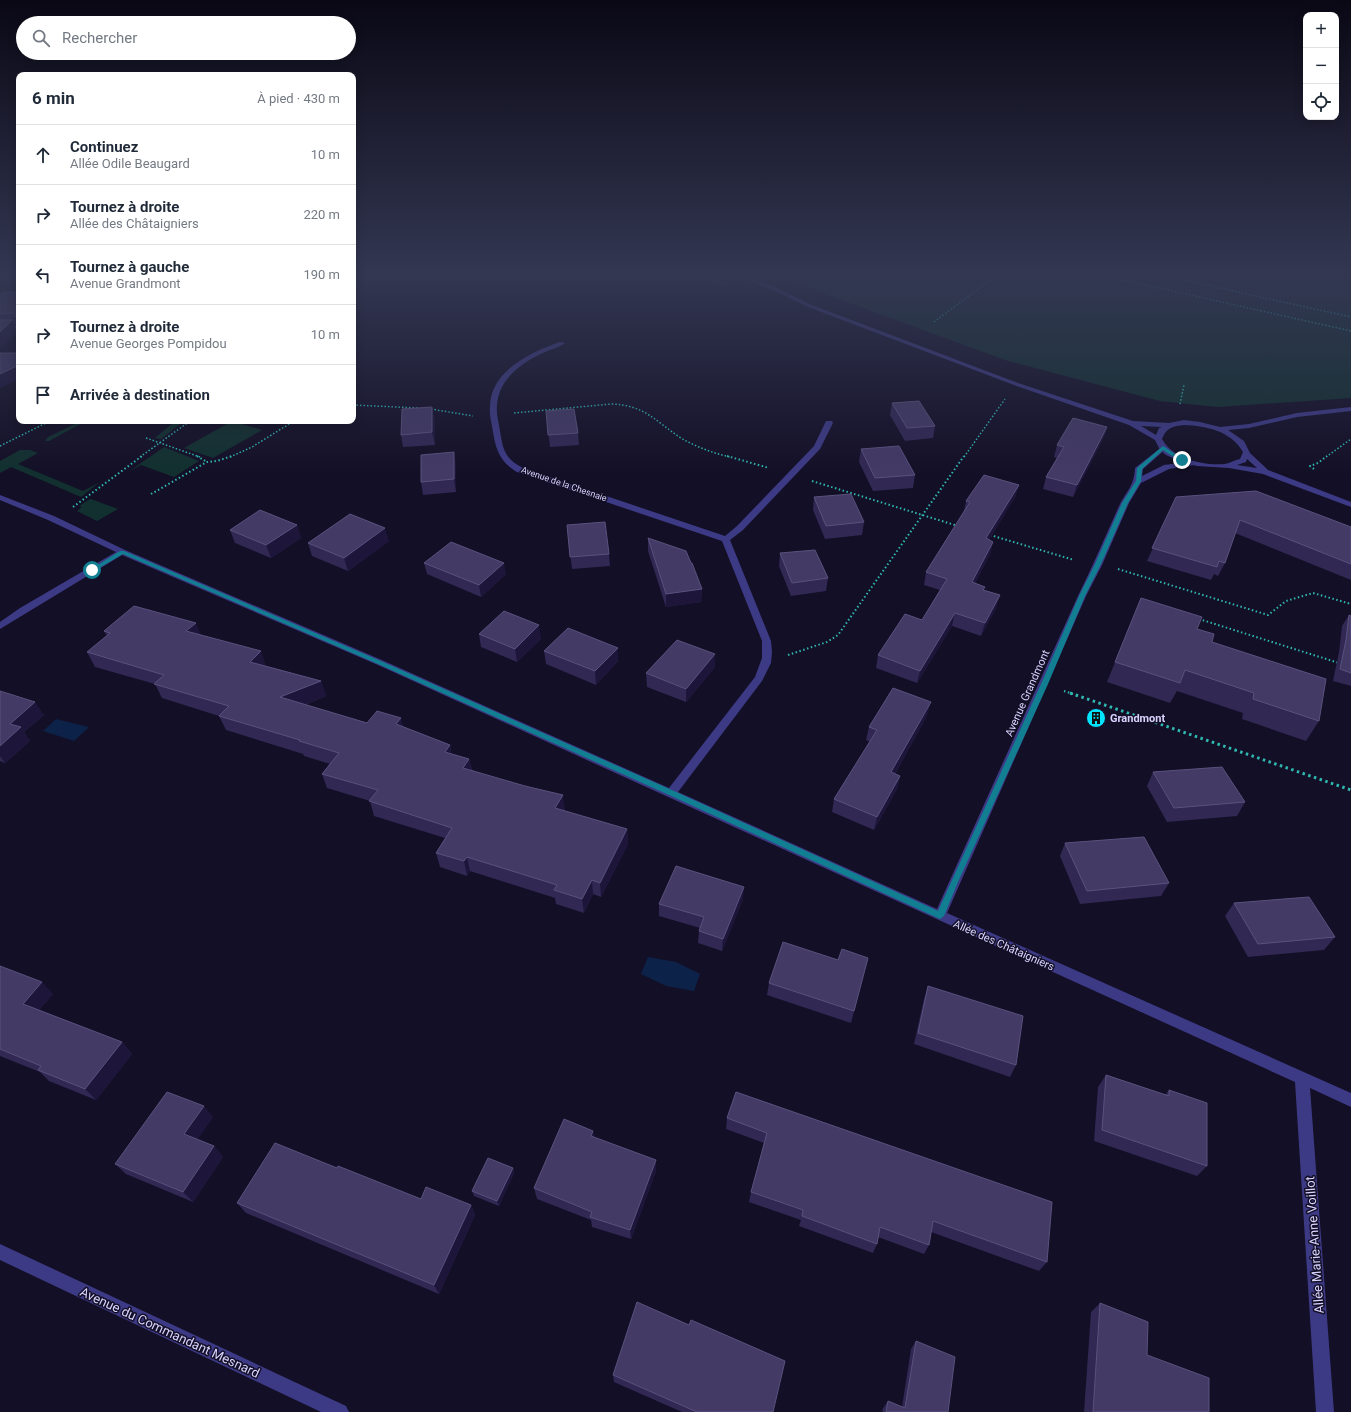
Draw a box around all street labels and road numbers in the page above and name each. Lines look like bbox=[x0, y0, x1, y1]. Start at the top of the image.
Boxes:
street label: Avenue de la Chesnaie bbox=[520, 465, 608, 503]
street label: Avenue Grandmont bbox=[1002, 647, 1053, 739]
street label: Allée des Châtaigniers bbox=[951, 917, 1057, 974]
street label: Allée Marie-Anne Voillot bbox=[1302, 1176, 1327, 1314]
street label: Avenue du Commandant Mesnard bbox=[78, 1284, 262, 1381]

